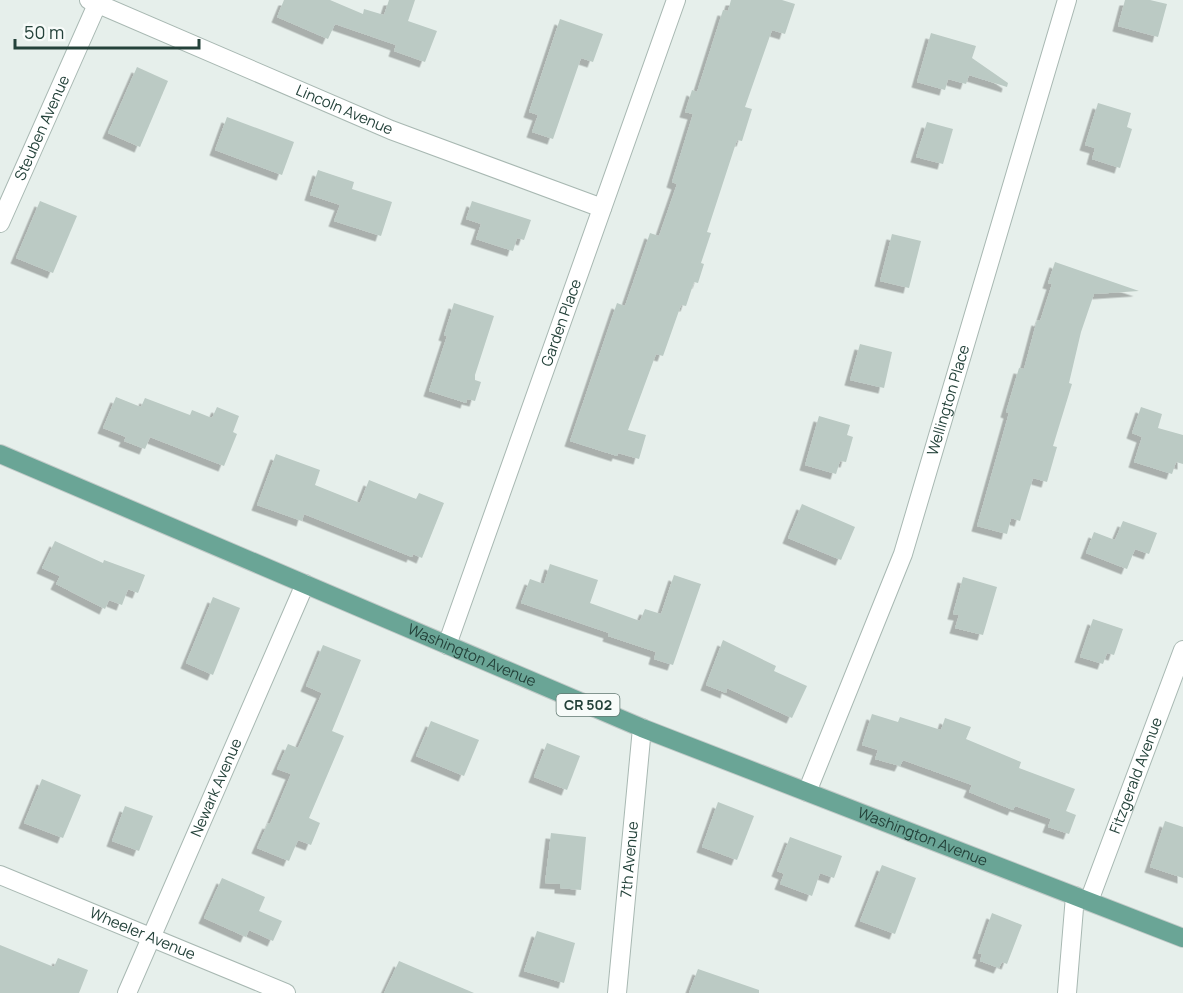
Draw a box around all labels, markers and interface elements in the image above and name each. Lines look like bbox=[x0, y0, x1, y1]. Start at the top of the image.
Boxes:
scale bar bbox=[15, 12, 200, 50]
text: 50 m bbox=[24, 20, 64, 44]
street label: Steuben Avenue bbox=[9, 71, 74, 184]
street label: Lincoln Avenue bbox=[293, 79, 397, 140]
street label: Garden Place bbox=[536, 276, 586, 369]
street label: Wellington Place bbox=[922, 342, 974, 458]
street label: Washington Avenue bbox=[405, 618, 540, 692]
road number: CR 502 bbox=[556, 694, 620, 716]
street label: Fitzgerald Avenue bbox=[1104, 714, 1167, 837]
street label: Newark Avenue bbox=[185, 735, 247, 840]
street label: Washington Avenue bbox=[855, 802, 991, 871]
street label: 7th Avenue bbox=[615, 820, 643, 899]
street label: Wheeler Avenue bbox=[86, 902, 199, 965]

